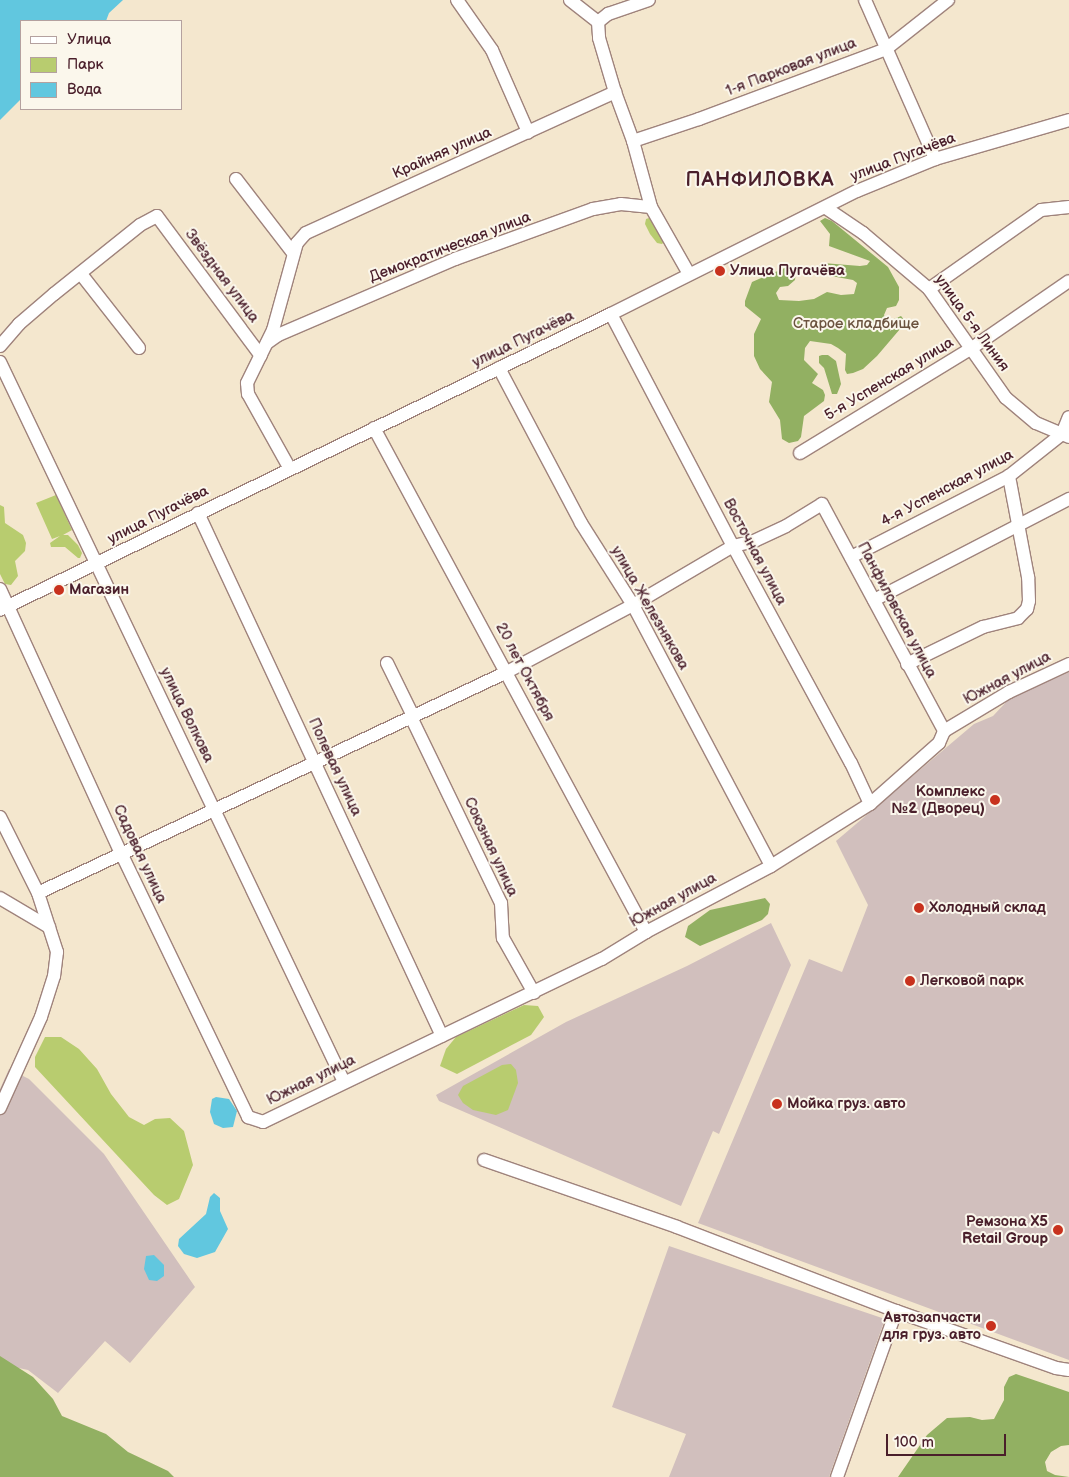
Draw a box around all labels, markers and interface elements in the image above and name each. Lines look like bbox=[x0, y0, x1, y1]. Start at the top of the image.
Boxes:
legend bbox=[20, 20, 182, 110]
text: Улица bbox=[67, 30, 111, 49]
street label: 1-я Парковая улица bbox=[723, 34, 859, 100]
text: Парк bbox=[67, 55, 104, 74]
text: Вода bbox=[67, 80, 102, 99]
street label: Крайняя улица bbox=[390, 123, 494, 183]
street label: улица Пугачёва bbox=[848, 129, 958, 185]
district label: ПАНФИЛОВКА bbox=[684, 168, 836, 192]
street label: Демократическая улица bbox=[367, 208, 533, 286]
street label: Звёздная улица bbox=[181, 226, 263, 326]
place label: Улица Пугачёва bbox=[730, 262, 845, 280]
marker: Улица Пугачёва bbox=[714, 265, 726, 277]
street label: улица 5-я Линия bbox=[931, 271, 1013, 375]
street label: улица Пугачёва bbox=[469, 307, 577, 371]
park label: Старое кладбище bbox=[793, 315, 919, 333]
street label: 5-я Успенская улица bbox=[821, 333, 957, 425]
street label: 4-я Успенская улица bbox=[878, 445, 1016, 531]
street label: улица Пугачёва bbox=[105, 482, 211, 548]
street label: Восточная улица bbox=[719, 496, 791, 608]
street label: Панфиловская улица bbox=[853, 539, 941, 681]
street label: улица Железнякова bbox=[607, 543, 693, 673]
place label: Магазин bbox=[69, 581, 129, 599]
marker: Магазин bbox=[53, 584, 65, 596]
street label: 20 лет Октября bbox=[492, 620, 558, 724]
street label: Южная улица bbox=[960, 647, 1054, 709]
street label: улица Волкова bbox=[156, 665, 218, 765]
street label: Полевая улица bbox=[304, 715, 366, 819]
place label: Комплекс №2 (Дворец) bbox=[891, 782, 985, 817]
marker: Комплекс №2 (Дворец) bbox=[989, 794, 1001, 806]
street label: Союзная улица bbox=[460, 795, 522, 899]
street label: Садовая улица bbox=[109, 802, 171, 906]
street label: Южная улица bbox=[626, 869, 720, 931]
place label: Холодный склад bbox=[929, 899, 1046, 917]
marker: Холодный склад bbox=[913, 902, 925, 914]
place label: Легковой парк bbox=[920, 972, 1024, 990]
marker: Легковой парк bbox=[904, 975, 916, 987]
street label: Южная улица bbox=[264, 1051, 358, 1109]
place label: Мойка груз. авто bbox=[787, 1095, 906, 1113]
marker: Мойка груз. авто bbox=[771, 1098, 783, 1110]
place label: Ремзона X5 Retail Group bbox=[962, 1212, 1048, 1247]
marker: Ремзона X5 Retail Group bbox=[1052, 1224, 1064, 1236]
place label: Автозапчасти для груз. авто bbox=[883, 1308, 981, 1343]
marker: Автозапчасти для груз. авто bbox=[985, 1320, 997, 1332]
scale bar bbox=[889, 1424, 1009, 1456]
text: 100 m bbox=[894, 1433, 934, 1452]

